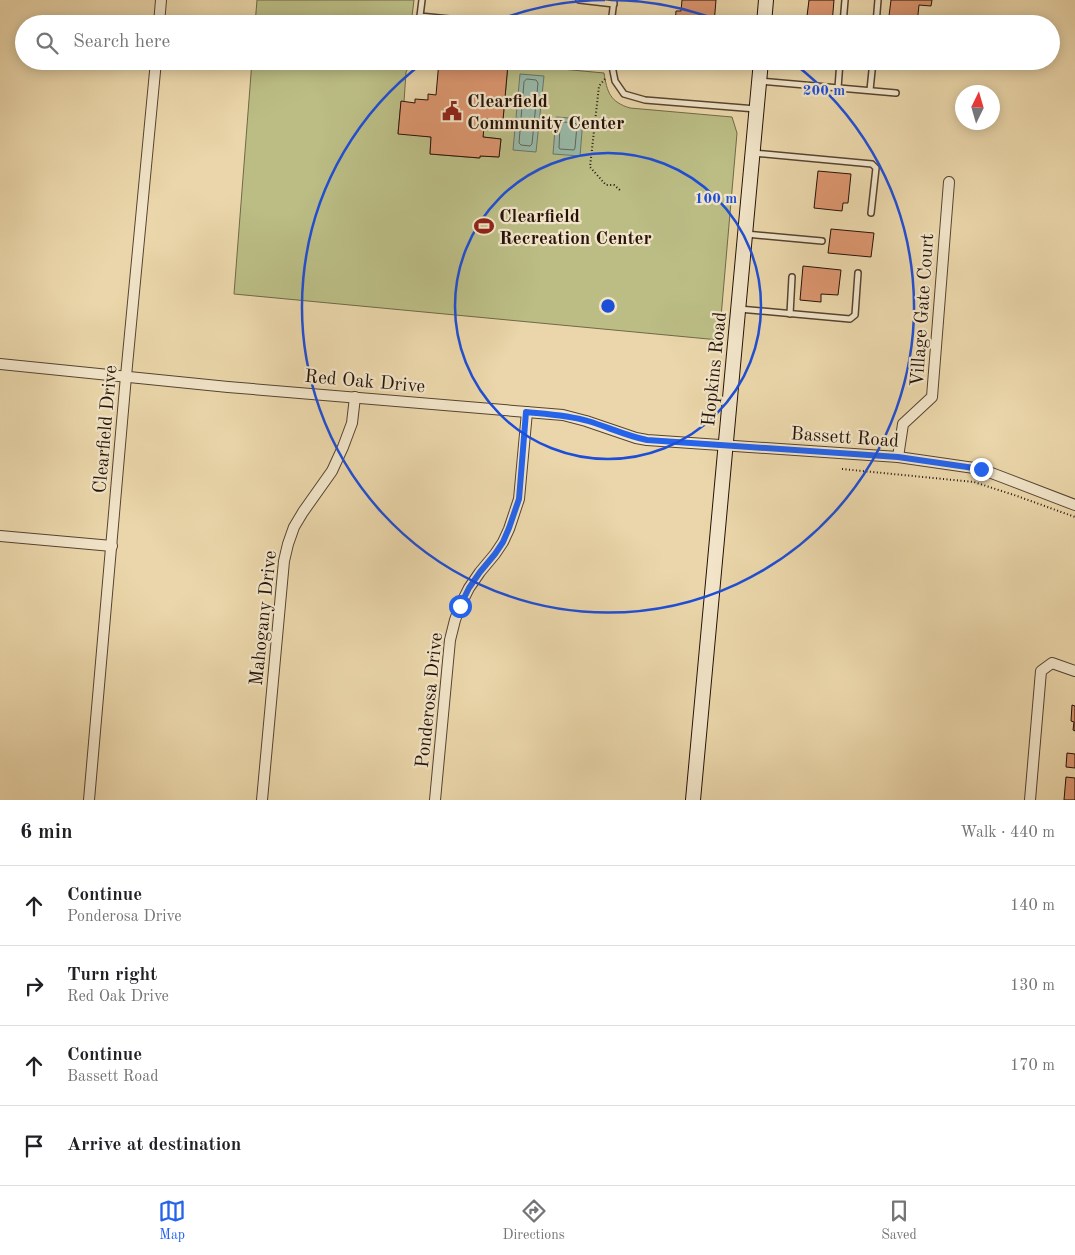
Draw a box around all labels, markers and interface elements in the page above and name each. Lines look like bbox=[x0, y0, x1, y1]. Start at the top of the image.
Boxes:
search box bbox=[15, 15, 1060, 70]
icon: search bbox=[33, 29, 61, 57]
text: Search here bbox=[73, 33, 170, 52]
text: 200 m bbox=[803, 84, 845, 99]
north arrow bbox=[955, 85, 1000, 130]
place label: Clearfield Community Center bbox=[467, 93, 625, 134]
public building icon: Clearfield Community Center bbox=[441, 100, 463, 122]
text: 100 m bbox=[695, 192, 737, 207]
place label: Clearfield Recreation Center bbox=[499, 208, 652, 249]
sports icon: Clearfield Recreation Center bbox=[473, 215, 495, 237]
street label: Village Gate Court bbox=[909, 233, 938, 387]
centre of rings bbox=[599, 297, 617, 315]
street label: Hopkins Road bbox=[700, 311, 731, 428]
street label: Clearfield Drive bbox=[91, 364, 122, 494]
street label: Red Oak Drive bbox=[304, 368, 426, 397]
street label: Bassett Road bbox=[790, 425, 900, 452]
route end bbox=[970, 458, 993, 481]
street label: Mahogany Drive bbox=[248, 550, 281, 687]
route start bbox=[449, 595, 472, 618]
street label: Ponderosa Drive bbox=[414, 632, 447, 769]
text: 6 min bbox=[20, 822, 73, 843]
text: Walk · 440 m bbox=[960, 825, 1055, 841]
text: Continue bbox=[67, 886, 142, 905]
icon: ahead bbox=[20, 892, 48, 920]
text: 140 m bbox=[1010, 898, 1055, 914]
text: Ponderosa Drive bbox=[67, 909, 182, 925]
text: Turn right bbox=[67, 966, 157, 985]
icon: right bbox=[20, 972, 48, 1000]
text: 130 m bbox=[1010, 978, 1055, 994]
text: Red Oak Drive bbox=[67, 989, 169, 1005]
text: Continue bbox=[67, 1046, 142, 1065]
icon: ahead bbox=[20, 1052, 48, 1080]
text: 170 m bbox=[1010, 1058, 1055, 1074]
text: Bassett Road bbox=[67, 1069, 159, 1085]
icon: arrive bbox=[20, 1132, 48, 1160]
text: Arrive at destination bbox=[67, 1136, 241, 1155]
tab: Map bbox=[158, 1197, 186, 1244]
tab: Directions bbox=[503, 1197, 565, 1244]
tab: Saved bbox=[881, 1197, 917, 1244]

